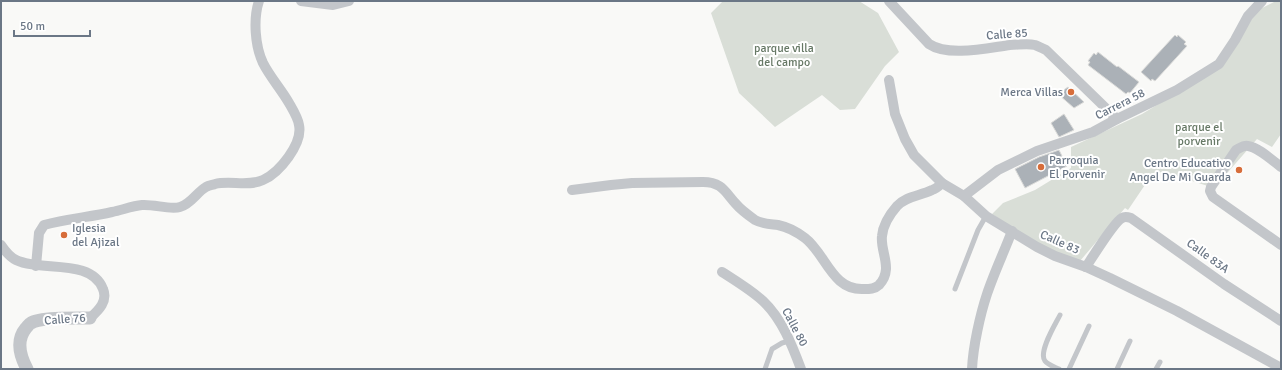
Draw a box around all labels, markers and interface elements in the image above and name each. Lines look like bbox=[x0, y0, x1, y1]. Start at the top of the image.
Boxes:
scale bar bbox=[14, 12, 90, 38]
text: 50 m bbox=[20, 19, 45, 34]
street label: Calle 85 bbox=[986, 26, 1028, 43]
park label: parque villa del campo bbox=[754, 41, 814, 70]
place label: Merca Villas bbox=[1000, 85, 1063, 100]
street label: Carrera 58 bbox=[1093, 86, 1148, 123]
marker: Merca Villas bbox=[1066, 87, 1076, 97]
park label: parque el porvenir bbox=[1175, 120, 1223, 149]
place label: Parroquia El Porvenir bbox=[1049, 153, 1106, 182]
place label: Centro Educativo Angel De Mi Guarda bbox=[1129, 156, 1231, 185]
marker: Parroquia El Porvenir bbox=[1036, 162, 1046, 172]
marker: Centro Educativo Angel De Mi Guarda bbox=[1234, 165, 1244, 175]
place label: Iglesia del Ajizal bbox=[72, 221, 120, 250]
street label: Calle 83 bbox=[1038, 227, 1082, 258]
marker: Iglesia del Ajizal bbox=[59, 230, 69, 240]
street label: Calle 83A bbox=[1183, 236, 1232, 277]
street label: Calle 80 bbox=[778, 305, 811, 349]
street label: Calle 76 bbox=[44, 311, 86, 328]

